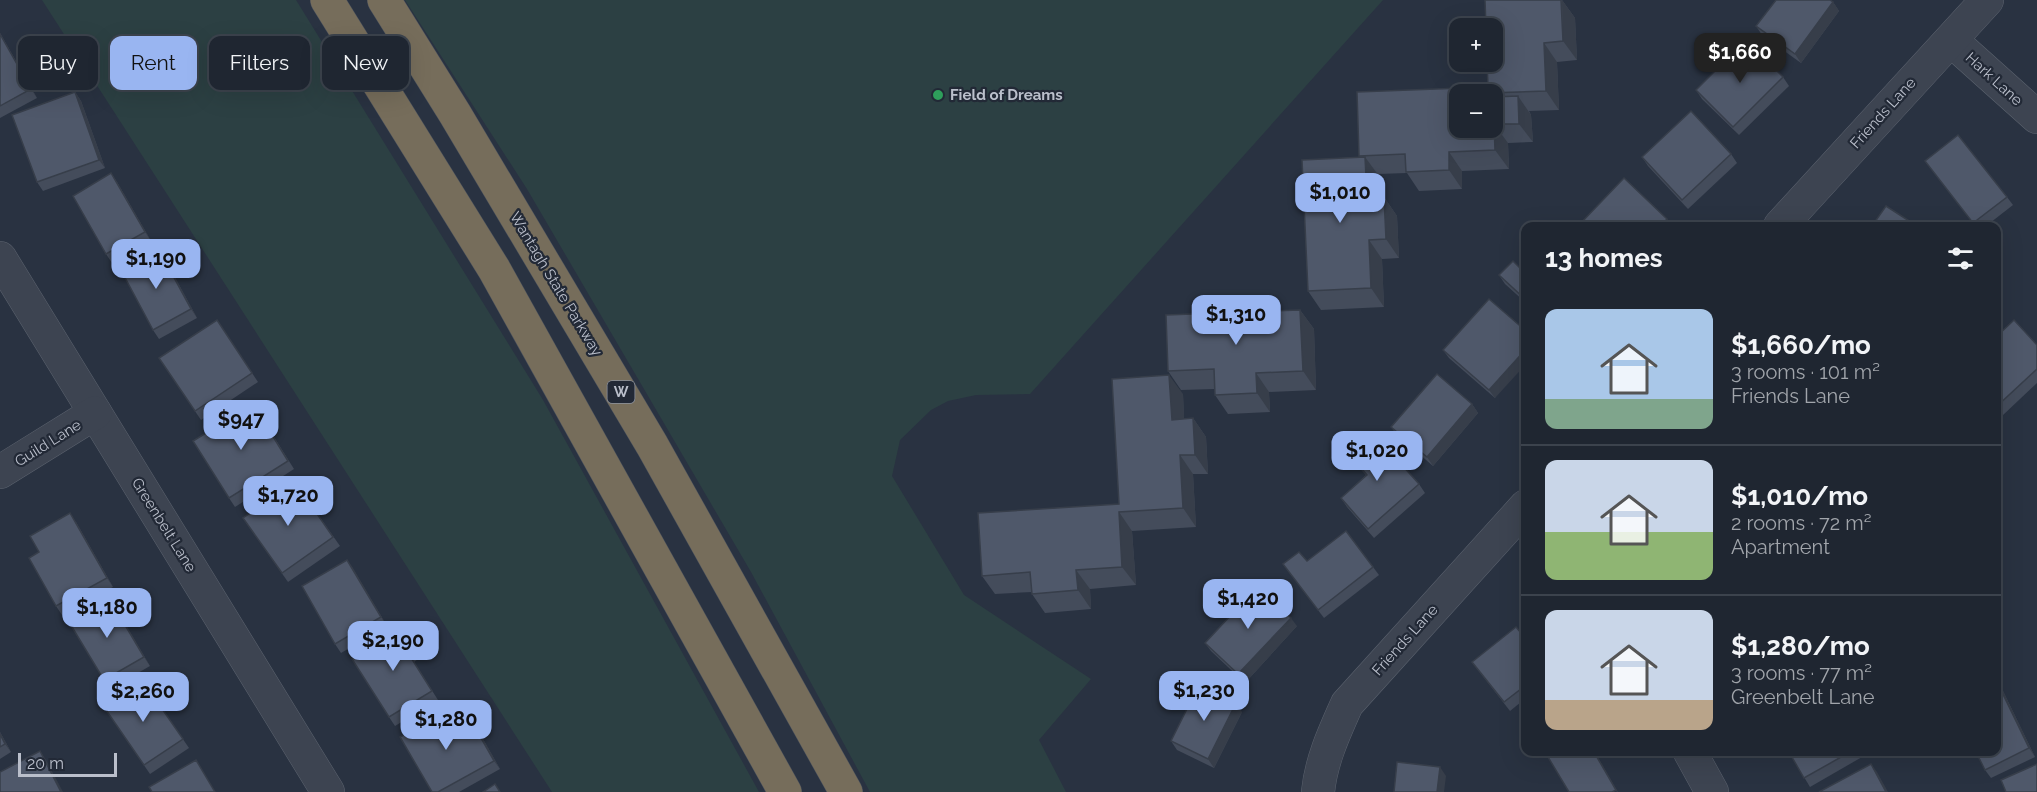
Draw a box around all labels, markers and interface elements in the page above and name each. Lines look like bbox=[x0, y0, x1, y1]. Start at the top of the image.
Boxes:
map controls bbox=[1449, 18, 1503, 138]
button: + bbox=[1449, 18, 1503, 72]
pin: $1,660 bbox=[1691, 33, 1789, 84]
chip: Buy bbox=[18, 36, 98, 90]
chip: Rent bbox=[110, 36, 197, 90]
chip: Filters bbox=[209, 36, 310, 90]
chip: New bbox=[322, 36, 409, 90]
text: $1,660 bbox=[1708, 40, 1772, 64]
street label: Hark Lane bbox=[1962, 49, 2026, 109]
street label: Friends Lane bbox=[1846, 74, 1920, 152]
button: − bbox=[1449, 84, 1503, 138]
place label: Field of Dreams bbox=[950, 86, 1063, 104]
marker: Field of Dreams bbox=[931, 88, 945, 102]
pin: $1,010 bbox=[1291, 173, 1389, 224]
text: $1,010 bbox=[1309, 180, 1371, 204]
street label: Wantagh State Parkway bbox=[506, 209, 606, 359]
pin: $1,190 bbox=[107, 239, 205, 290]
icon: filters bbox=[1944, 242, 1977, 275]
text: 13 homes bbox=[1545, 243, 1663, 273]
text: $1,190 bbox=[125, 246, 187, 270]
pin: $1,310 bbox=[1187, 295, 1285, 346]
text: $1,310 bbox=[1206, 302, 1266, 326]
text: $1,660/mo bbox=[1731, 330, 1871, 360]
icon: home bbox=[1593, 333, 1665, 405]
text: 3 rooms · 101 m² bbox=[1731, 360, 1880, 384]
road number: W bbox=[608, 381, 634, 403]
text: Friends Lane bbox=[1731, 384, 1850, 408]
pin: $947 bbox=[205, 400, 277, 451]
text: $947 bbox=[217, 407, 265, 431]
street label: Guild Lane bbox=[12, 415, 85, 470]
pin: $1,020 bbox=[1328, 431, 1426, 482]
text: $1,020 bbox=[1345, 438, 1409, 462]
street label: Greenbelt Lane bbox=[128, 475, 200, 576]
pin: $1,720 bbox=[239, 476, 337, 527]
text: $1,010/mo bbox=[1731, 481, 1868, 511]
text: $1,720 bbox=[257, 483, 319, 507]
icon: home bbox=[1593, 484, 1665, 556]
text: 2 rooms · 72 m² bbox=[1731, 511, 1871, 535]
text: Apartment bbox=[1731, 535, 1830, 559]
pin: $1,420 bbox=[1199, 579, 1297, 630]
text: $1,420 bbox=[1217, 586, 1279, 610]
pin: $1,180 bbox=[58, 588, 156, 639]
text: $1,180 bbox=[76, 595, 138, 619]
street label: Friends Lane bbox=[1368, 601, 1442, 679]
pin: $2,190 bbox=[344, 621, 442, 672]
text: $2,190 bbox=[362, 628, 424, 652]
text: $1,280/mo bbox=[1731, 631, 1870, 661]
icon: home bbox=[1593, 634, 1665, 706]
text: 3 rooms · 77 m² bbox=[1731, 661, 1872, 685]
pin: $1,230 bbox=[1155, 671, 1253, 722]
pin: $2,260 bbox=[94, 672, 192, 723]
text: $1,230 bbox=[1173, 678, 1235, 702]
text: $2,260 bbox=[111, 679, 175, 703]
text: Greenbelt Lane bbox=[1731, 685, 1874, 709]
pin: $1,280 bbox=[397, 700, 495, 751]
text: $1,280 bbox=[415, 707, 477, 731]
scale bar bbox=[18, 750, 117, 778]
text: 20 m bbox=[27, 754, 64, 773]

